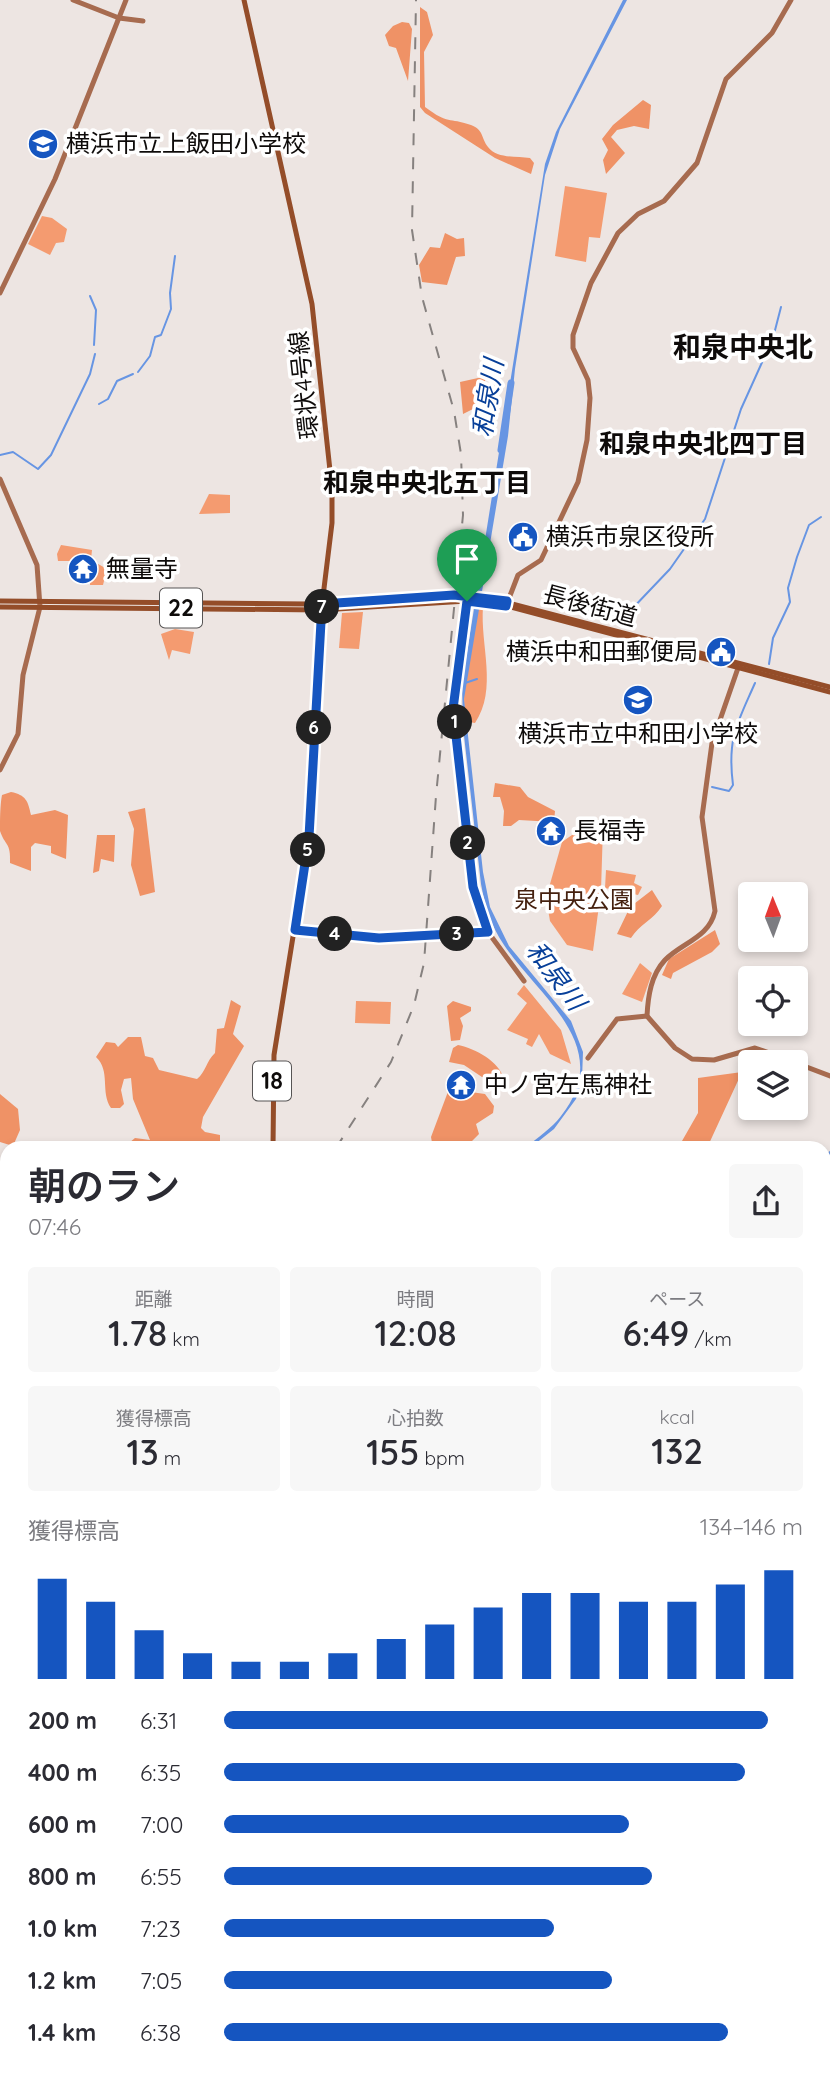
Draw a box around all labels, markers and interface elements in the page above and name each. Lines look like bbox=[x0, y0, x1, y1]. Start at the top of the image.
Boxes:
school or university icon: 横浜市立上飯田小学校 bbox=[26, 127, 60, 161]
place label: 横浜市立上飯田小学校 bbox=[66, 128, 306, 158]
district label: 和泉中央北 bbox=[673, 329, 813, 364]
street label: 環状4号線 bbox=[282, 330, 324, 441]
water label: 和泉川 bbox=[465, 354, 510, 439]
district label: 和泉中央北四丁目 bbox=[599, 427, 807, 460]
district label: 和泉中央北五丁目 bbox=[323, 466, 531, 499]
public building icon: 横浜市泉区役所 bbox=[506, 520, 540, 554]
place label: 横浜市泉区役所 bbox=[546, 521, 714, 551]
pin bbox=[437, 529, 497, 601]
icon: arrive bbox=[448, 540, 486, 578]
temple icon: 無量寺 bbox=[66, 552, 100, 586]
place label: 無量寺 bbox=[106, 553, 178, 583]
street label: 長後街道 bbox=[540, 578, 641, 632]
road number: 22 bbox=[160, 588, 202, 628]
pin: 7 bbox=[304, 590, 340, 624]
text: 7 bbox=[316, 594, 327, 618]
public building icon: 横浜中和田郵便局 bbox=[704, 635, 738, 669]
place label: 横浜中和田郵便局 bbox=[506, 636, 698, 666]
school or university icon: 横浜市立中和田小学校 bbox=[621, 683, 655, 717]
pin: 1 bbox=[438, 704, 472, 740]
text: 1 bbox=[451, 709, 458, 733]
pin: 6 bbox=[296, 710, 332, 746]
text: 6 bbox=[308, 715, 319, 739]
place label: 横浜市立中和田小学校 bbox=[518, 718, 758, 748]
temple icon: 長福寺 bbox=[534, 814, 568, 848]
place label: 長福寺 bbox=[574, 815, 646, 845]
pin: 2 bbox=[450, 826, 486, 860]
text: 2 bbox=[462, 830, 473, 854]
pin: 5 bbox=[290, 832, 326, 868]
text: 5 bbox=[302, 837, 313, 861]
north arrow bbox=[738, 882, 808, 952]
map controls bbox=[738, 882, 808, 1120]
park label: 泉中央公園 bbox=[514, 884, 634, 914]
pin: 4 bbox=[318, 916, 352, 951]
pin: 3 bbox=[440, 916, 475, 951]
text: 4 bbox=[329, 921, 340, 945]
text: 3 bbox=[451, 921, 462, 945]
water label: 和泉川 bbox=[520, 935, 595, 1019]
button: locate bbox=[738, 966, 808, 1036]
button: layers bbox=[738, 1050, 808, 1120]
road number: 18 bbox=[253, 1062, 291, 1100]
temple icon: 中ノ宮左馬神社 bbox=[444, 1068, 478, 1102]
place label: 中ノ宮左馬神社 bbox=[484, 1069, 652, 1099]
text: 朝のラン bbox=[28, 1162, 180, 1210]
button: share bbox=[729, 1164, 803, 1238]
text: 07:46 bbox=[28, 1212, 81, 1241]
text: 距離 bbox=[135, 1287, 173, 1311]
text: 時間 bbox=[396, 1287, 435, 1311]
text: ペース bbox=[649, 1287, 705, 1311]
text: 1.78 bbox=[108, 1311, 167, 1355]
text: 12:08 bbox=[374, 1311, 457, 1355]
text: 6:49 bbox=[623, 1311, 689, 1355]
text: km bbox=[167, 1327, 200, 1351]
text: /km bbox=[689, 1327, 732, 1351]
text: kcal bbox=[659, 1405, 695, 1429]
text: 獲得標高 bbox=[116, 1406, 192, 1430]
text: 心拍数 bbox=[387, 1406, 444, 1430]
text: 132 bbox=[651, 1429, 703, 1473]
text: 13 bbox=[127, 1430, 159, 1474]
text: 155 bbox=[366, 1430, 419, 1474]
text: m bbox=[159, 1446, 181, 1470]
text: bpm bbox=[419, 1446, 465, 1470]
text: 134–146 m bbox=[700, 1512, 803, 1541]
text: 獲得標高 bbox=[28, 1516, 120, 1545]
text: 200 m bbox=[28, 1706, 97, 1735]
text: 6:31 bbox=[140, 1706, 177, 1735]
text: 400 m bbox=[28, 1758, 97, 1787]
text: 6:35 bbox=[140, 1758, 181, 1787]
text: 600 m bbox=[28, 1810, 97, 1839]
text: 7:00 bbox=[140, 1810, 183, 1839]
text: 800 m bbox=[28, 1862, 97, 1891]
text: 6:55 bbox=[140, 1862, 182, 1891]
text: 1.0 km bbox=[28, 1914, 98, 1943]
text: 7:23 bbox=[140, 1914, 181, 1943]
text: 1.2 km bbox=[28, 1966, 97, 1995]
text: 7:05 bbox=[140, 1966, 182, 1995]
text: 1.4 km bbox=[28, 2018, 96, 2047]
text: 6:38 bbox=[140, 2018, 181, 2047]

